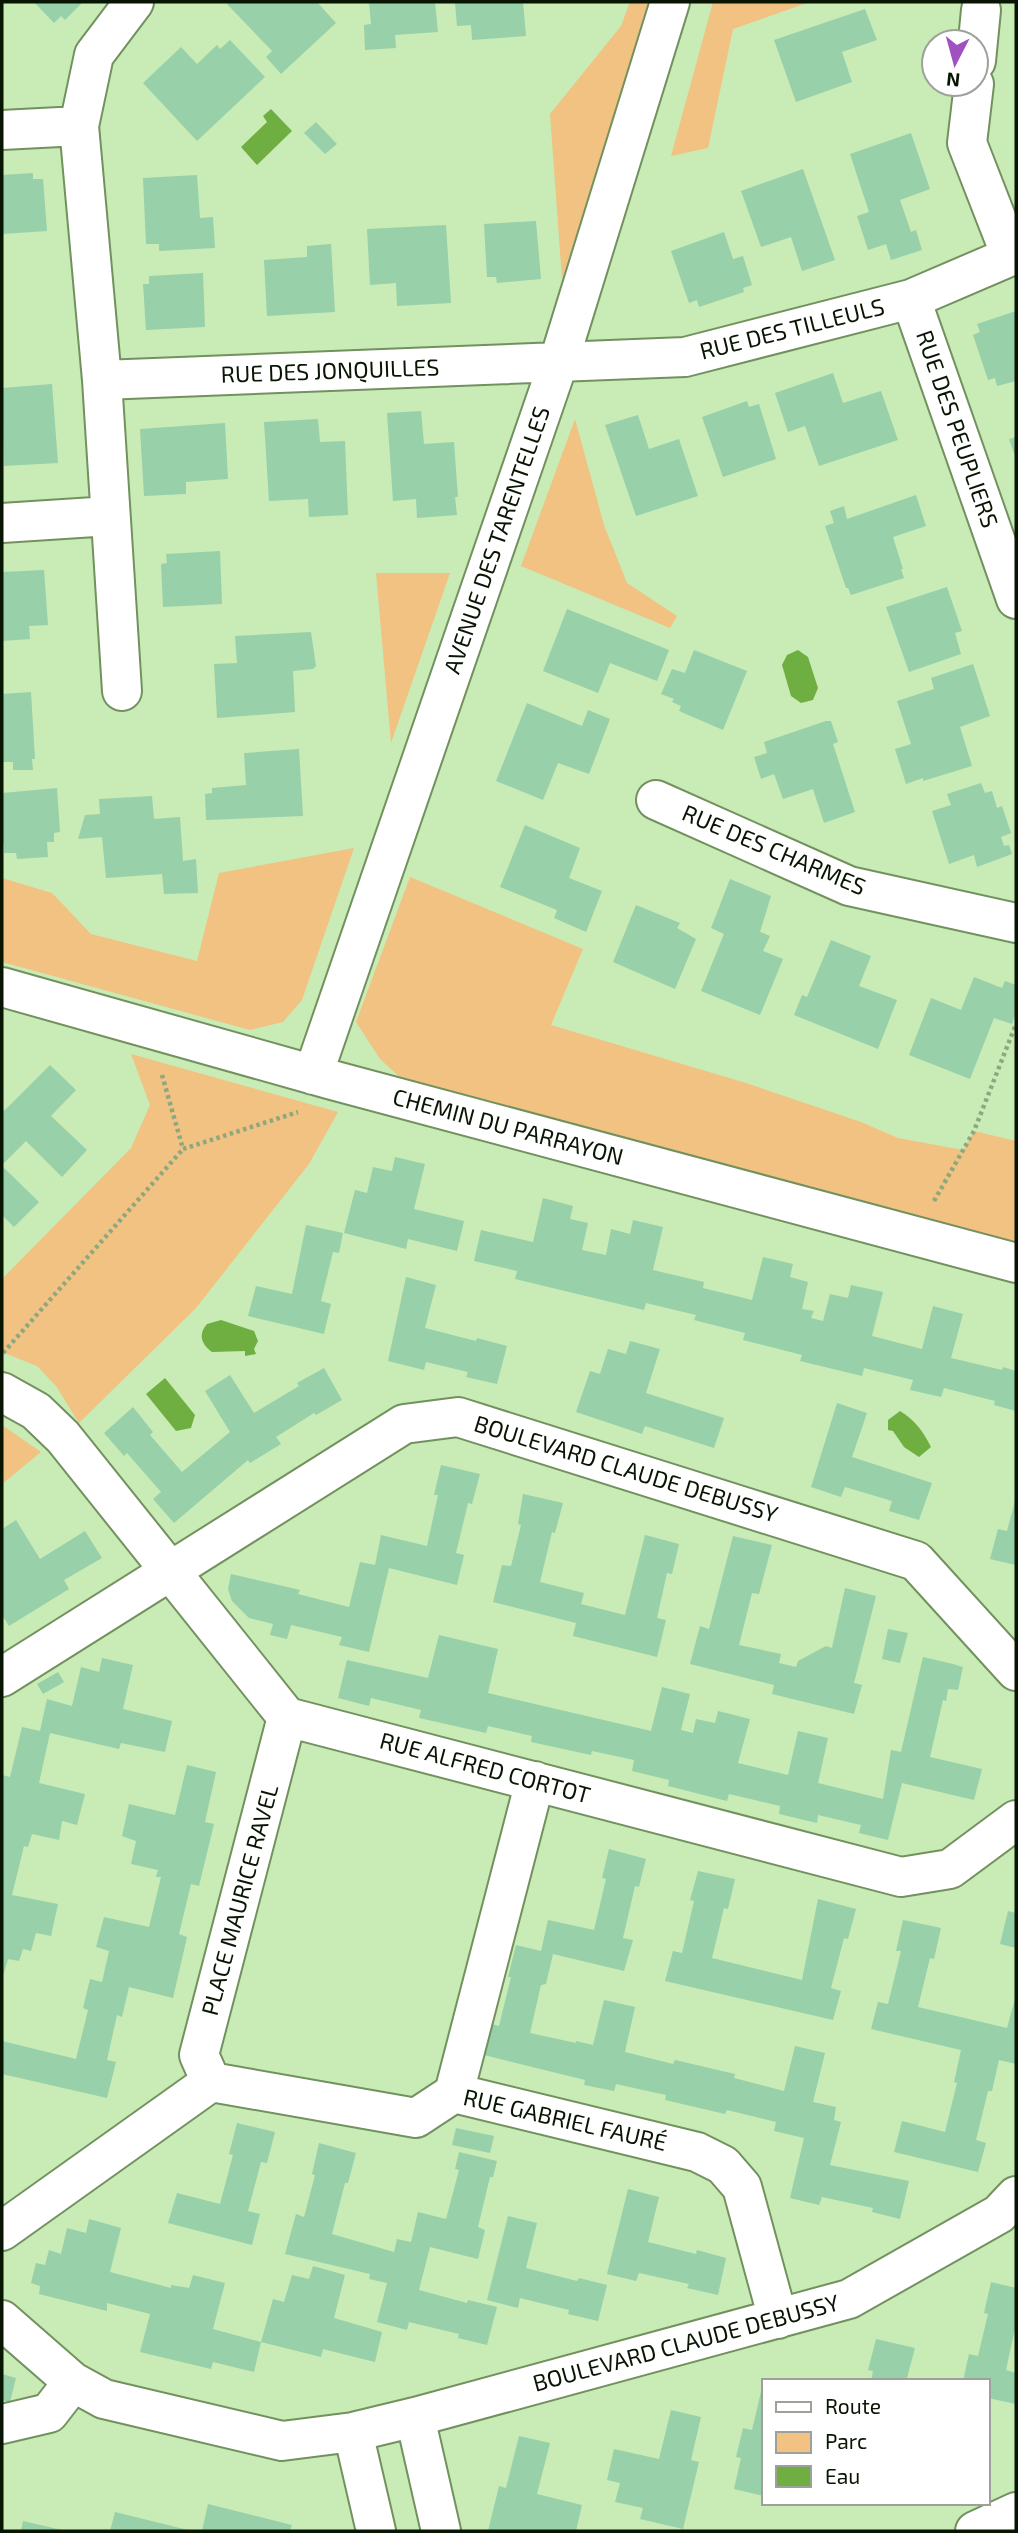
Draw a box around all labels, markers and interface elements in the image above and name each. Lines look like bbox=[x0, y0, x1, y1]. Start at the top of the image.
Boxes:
north arrow bbox=[920, 28, 990, 98]
text: N bbox=[945, 68, 961, 93]
street label: RUE DES TILLEULS bbox=[697, 292, 887, 364]
street label: RUE DES PEUPLIERS bbox=[911, 326, 1005, 531]
street label: RUE DES JONQUILLES bbox=[220, 352, 440, 388]
street label: AVENUE DES TARENTELLES bbox=[437, 402, 555, 677]
street label: RUE DES CHARMES bbox=[678, 798, 870, 900]
street label: CHEMIN DU PARRAYON bbox=[390, 1082, 627, 1170]
street label: BOULEVARD CLAUDE DEBUSSY bbox=[471, 1408, 782, 1528]
street label: RUE ALFRED CORTOT bbox=[377, 1725, 594, 1809]
street label: PLACE MAURICE RAVEL bbox=[195, 1781, 283, 2018]
street label: RUE GABRIEL FAURÉ bbox=[461, 2082, 670, 2156]
street label: BOULEVARD CLAUDE DEBUSSY bbox=[529, 2288, 842, 2396]
legend bbox=[762, 2379, 990, 2505]
text: Route bbox=[825, 2393, 881, 2418]
text: Parc bbox=[825, 2428, 867, 2453]
text: Eau bbox=[825, 2463, 860, 2488]

